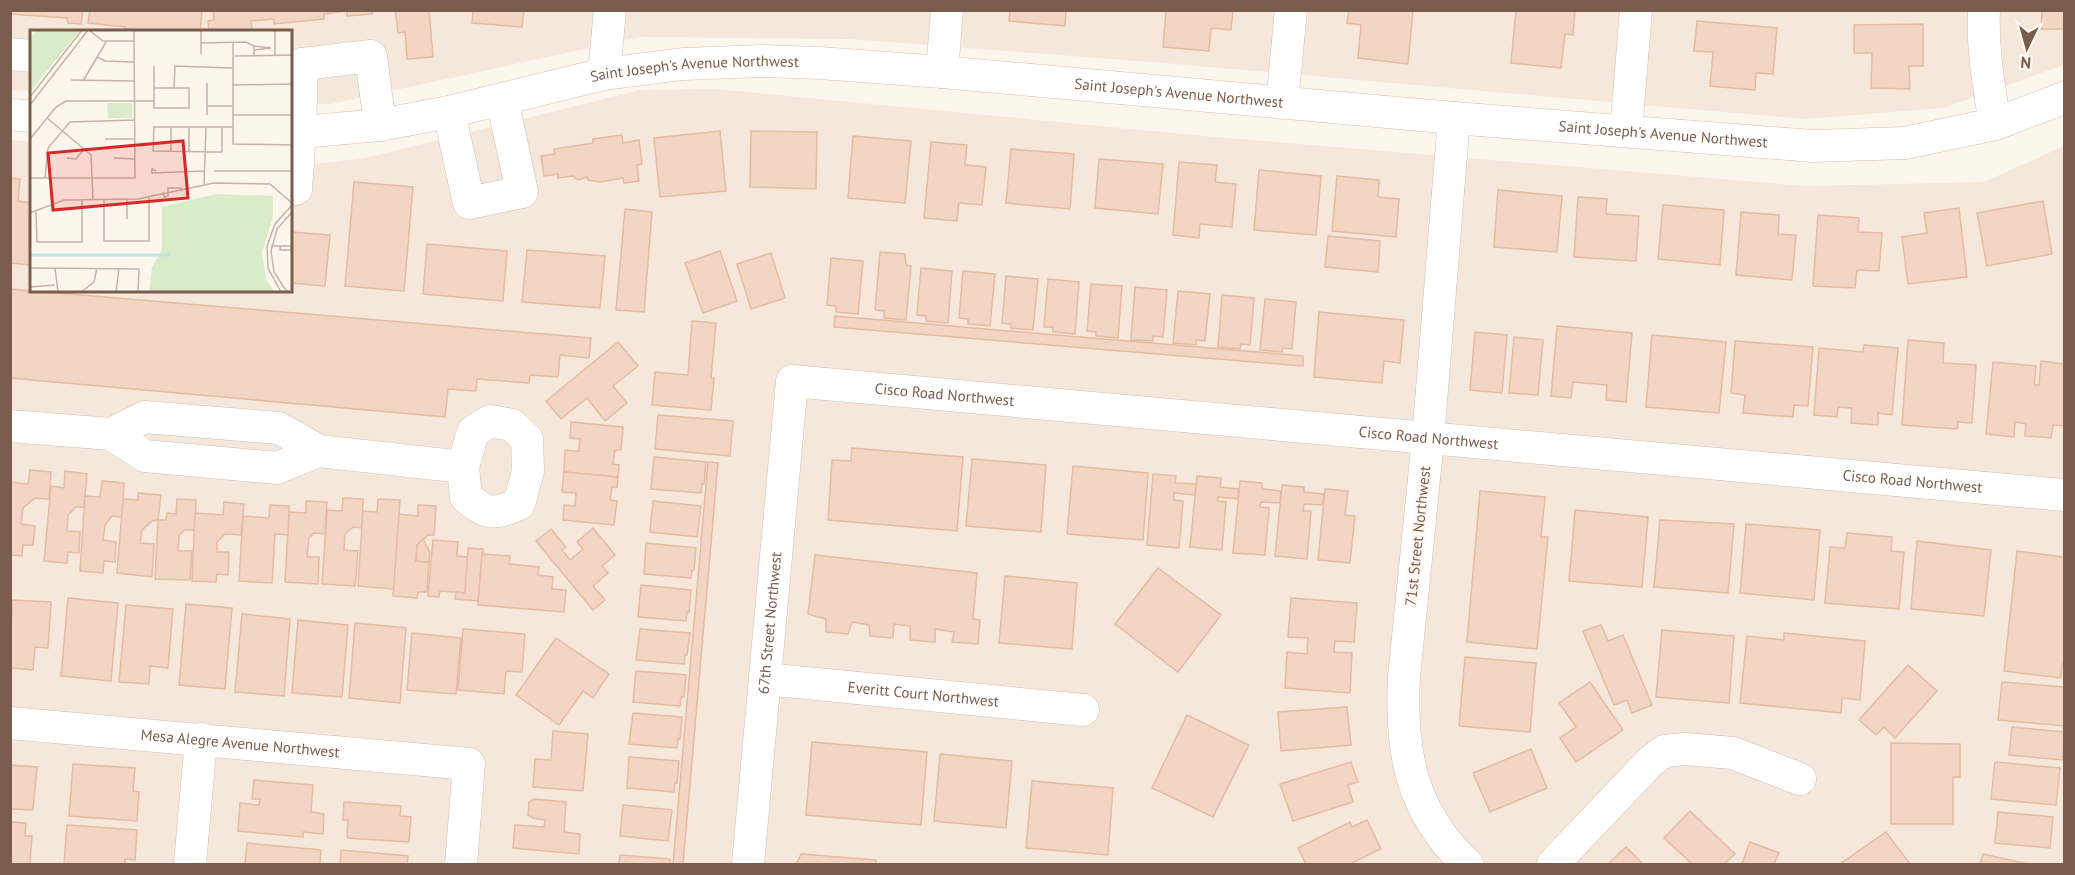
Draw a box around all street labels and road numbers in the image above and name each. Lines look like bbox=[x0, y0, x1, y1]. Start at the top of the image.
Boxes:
street label: Saint Joseph's Avenue Northwest bbox=[588, 51, 799, 86]
street label: Saint Joseph's Avenue Northwest bbox=[1074, 74, 1284, 112]
street label: Saint Joseph's Avenue Northwest bbox=[1558, 116, 1768, 151]
street label: Cisco Road Northwest bbox=[874, 378, 1015, 410]
street label: Cisco Road Northwest bbox=[1358, 422, 1499, 453]
street label: 71st Street Northwest bbox=[1401, 465, 1434, 607]
street label: Cisco Road Northwest bbox=[1842, 465, 1983, 497]
street label: 67th Street Northwest bbox=[754, 551, 785, 695]
street label: Everitt Court Northwest bbox=[847, 677, 1000, 711]
street label: Mesa Alegre Avenue Northwest bbox=[140, 725, 340, 761]

